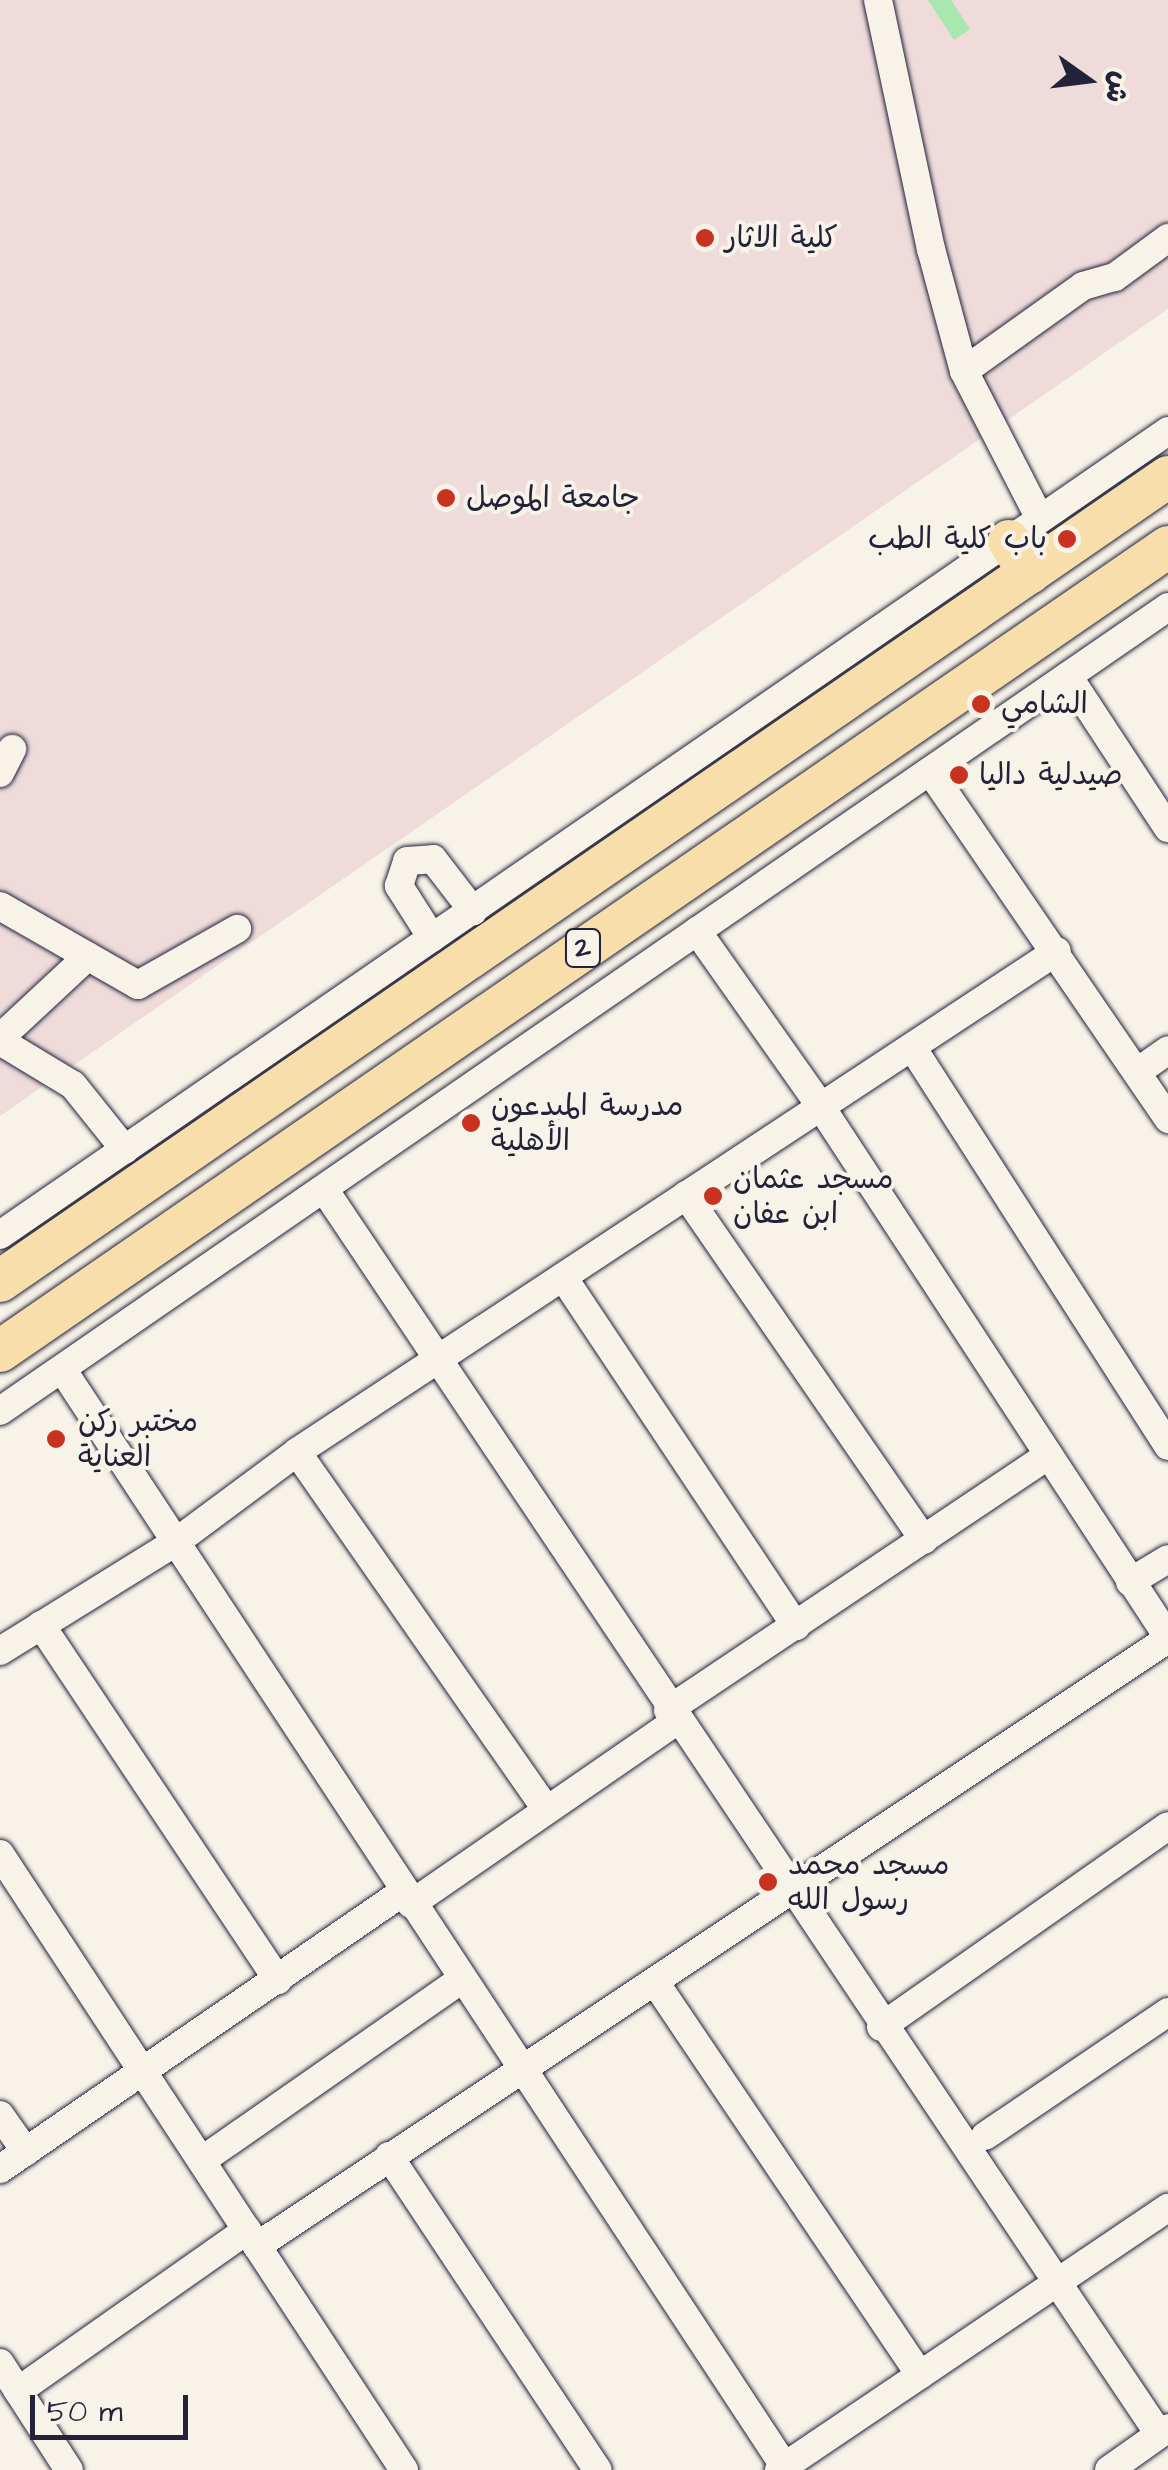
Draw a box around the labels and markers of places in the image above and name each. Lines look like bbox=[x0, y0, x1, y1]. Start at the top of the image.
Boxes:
place label: كلية الاثار bbox=[725, 220, 838, 256]
marker: كلية الاثار bbox=[694, 227, 716, 249]
place label: جامعة الموصل bbox=[466, 480, 640, 516]
marker: جامعة الموصل bbox=[435, 487, 457, 509]
place label: باب كلية الطب bbox=[868, 521, 1047, 557]
marker: باب كلية الطب bbox=[1056, 528, 1078, 550]
place label: الشامي bbox=[1001, 686, 1088, 722]
marker: الشامي bbox=[970, 693, 992, 715]
place label: صيدلية داليا bbox=[979, 757, 1123, 793]
marker: صيدلية داليا bbox=[948, 764, 970, 786]
place label: مدرسة المبدعون الأهلية bbox=[491, 1088, 683, 1158]
marker: مدرسة المبدعون الأهلية bbox=[460, 1112, 482, 1134]
place label: مسجد عثمان ابن عفان bbox=[733, 1161, 893, 1232]
marker: مسجد عثمان ابن عفان bbox=[702, 1185, 724, 1207]
place label: مختبر ركن العناية bbox=[78, 1404, 198, 1474]
marker: مختبر ركن العناية bbox=[43, 1426, 69, 1452]
place label: مسجد محمد رسول الله bbox=[788, 1847, 949, 1918]
marker: مسجد محمد رسول الله bbox=[757, 1871, 779, 1893]

